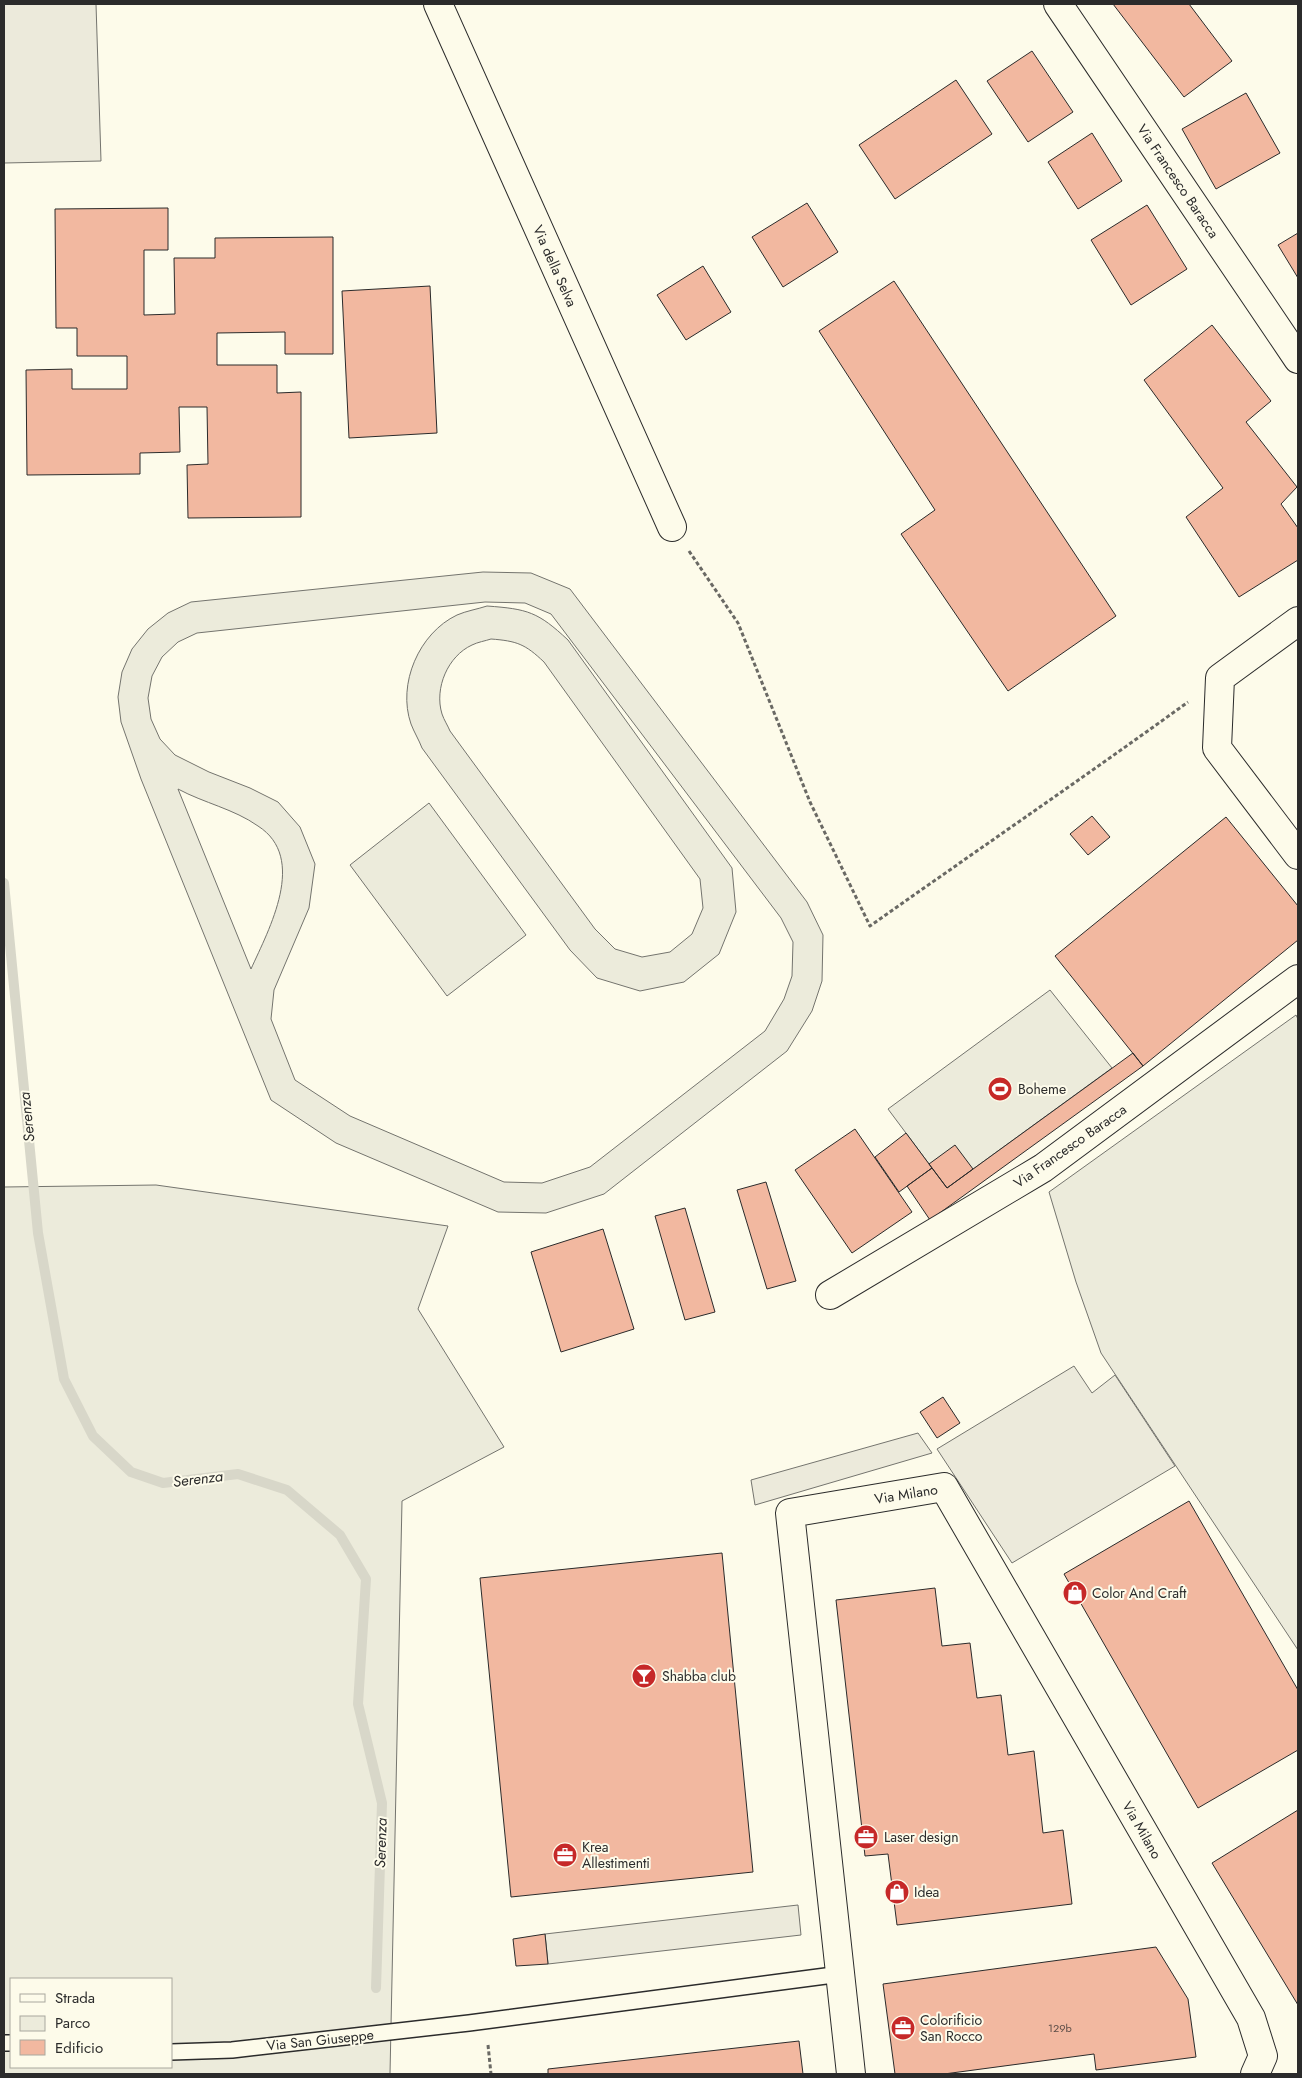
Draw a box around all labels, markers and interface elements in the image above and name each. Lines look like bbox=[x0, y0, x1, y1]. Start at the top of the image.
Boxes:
street label: Via Francesco Baracca bbox=[1132, 120, 1224, 242]
street label: Via della Selva bbox=[528, 222, 582, 310]
sports icon: Boheme bbox=[987, 1076, 1013, 1102]
place label: Boheme bbox=[1018, 1079, 1066, 1099]
water label: Serenza bbox=[13, 1090, 41, 1143]
street label: Via Francesco Baracca bbox=[1010, 1099, 1130, 1193]
water label: Serenza bbox=[172, 1465, 225, 1493]
street label: Via Milano bbox=[873, 1479, 939, 1509]
shop icon: Color And Craft bbox=[1062, 1580, 1088, 1606]
place label: Color And Craft bbox=[1092, 1583, 1187, 1603]
bar icon: Shabba club bbox=[631, 1663, 657, 1689]
place label: Shabba club bbox=[662, 1666, 736, 1686]
street label: Via Milano bbox=[1117, 1797, 1167, 1863]
water label: Serenza bbox=[369, 1817, 393, 1869]
office icon: Laser design bbox=[853, 1824, 879, 1850]
place label: Laser design bbox=[884, 1827, 959, 1847]
place label: Krea Allestimenti bbox=[582, 1837, 650, 1873]
office icon: Krea Allestimenti bbox=[552, 1842, 578, 1868]
shop icon: Idea bbox=[884, 1879, 910, 1905]
place label: Idea bbox=[914, 1882, 939, 1902]
legend bbox=[10, 1978, 172, 2068]
text: Strada bbox=[55, 1987, 95, 2009]
place label: Colorificio San Rocco bbox=[920, 2010, 983, 2046]
text: Parco bbox=[55, 2012, 90, 2034]
office icon: Colorificio San Rocco bbox=[890, 2015, 916, 2041]
house number: 129b bbox=[1048, 2020, 1072, 2036]
street label: Via San Giuseppe bbox=[265, 2024, 375, 2056]
text: Edificio bbox=[55, 2037, 103, 2059]

